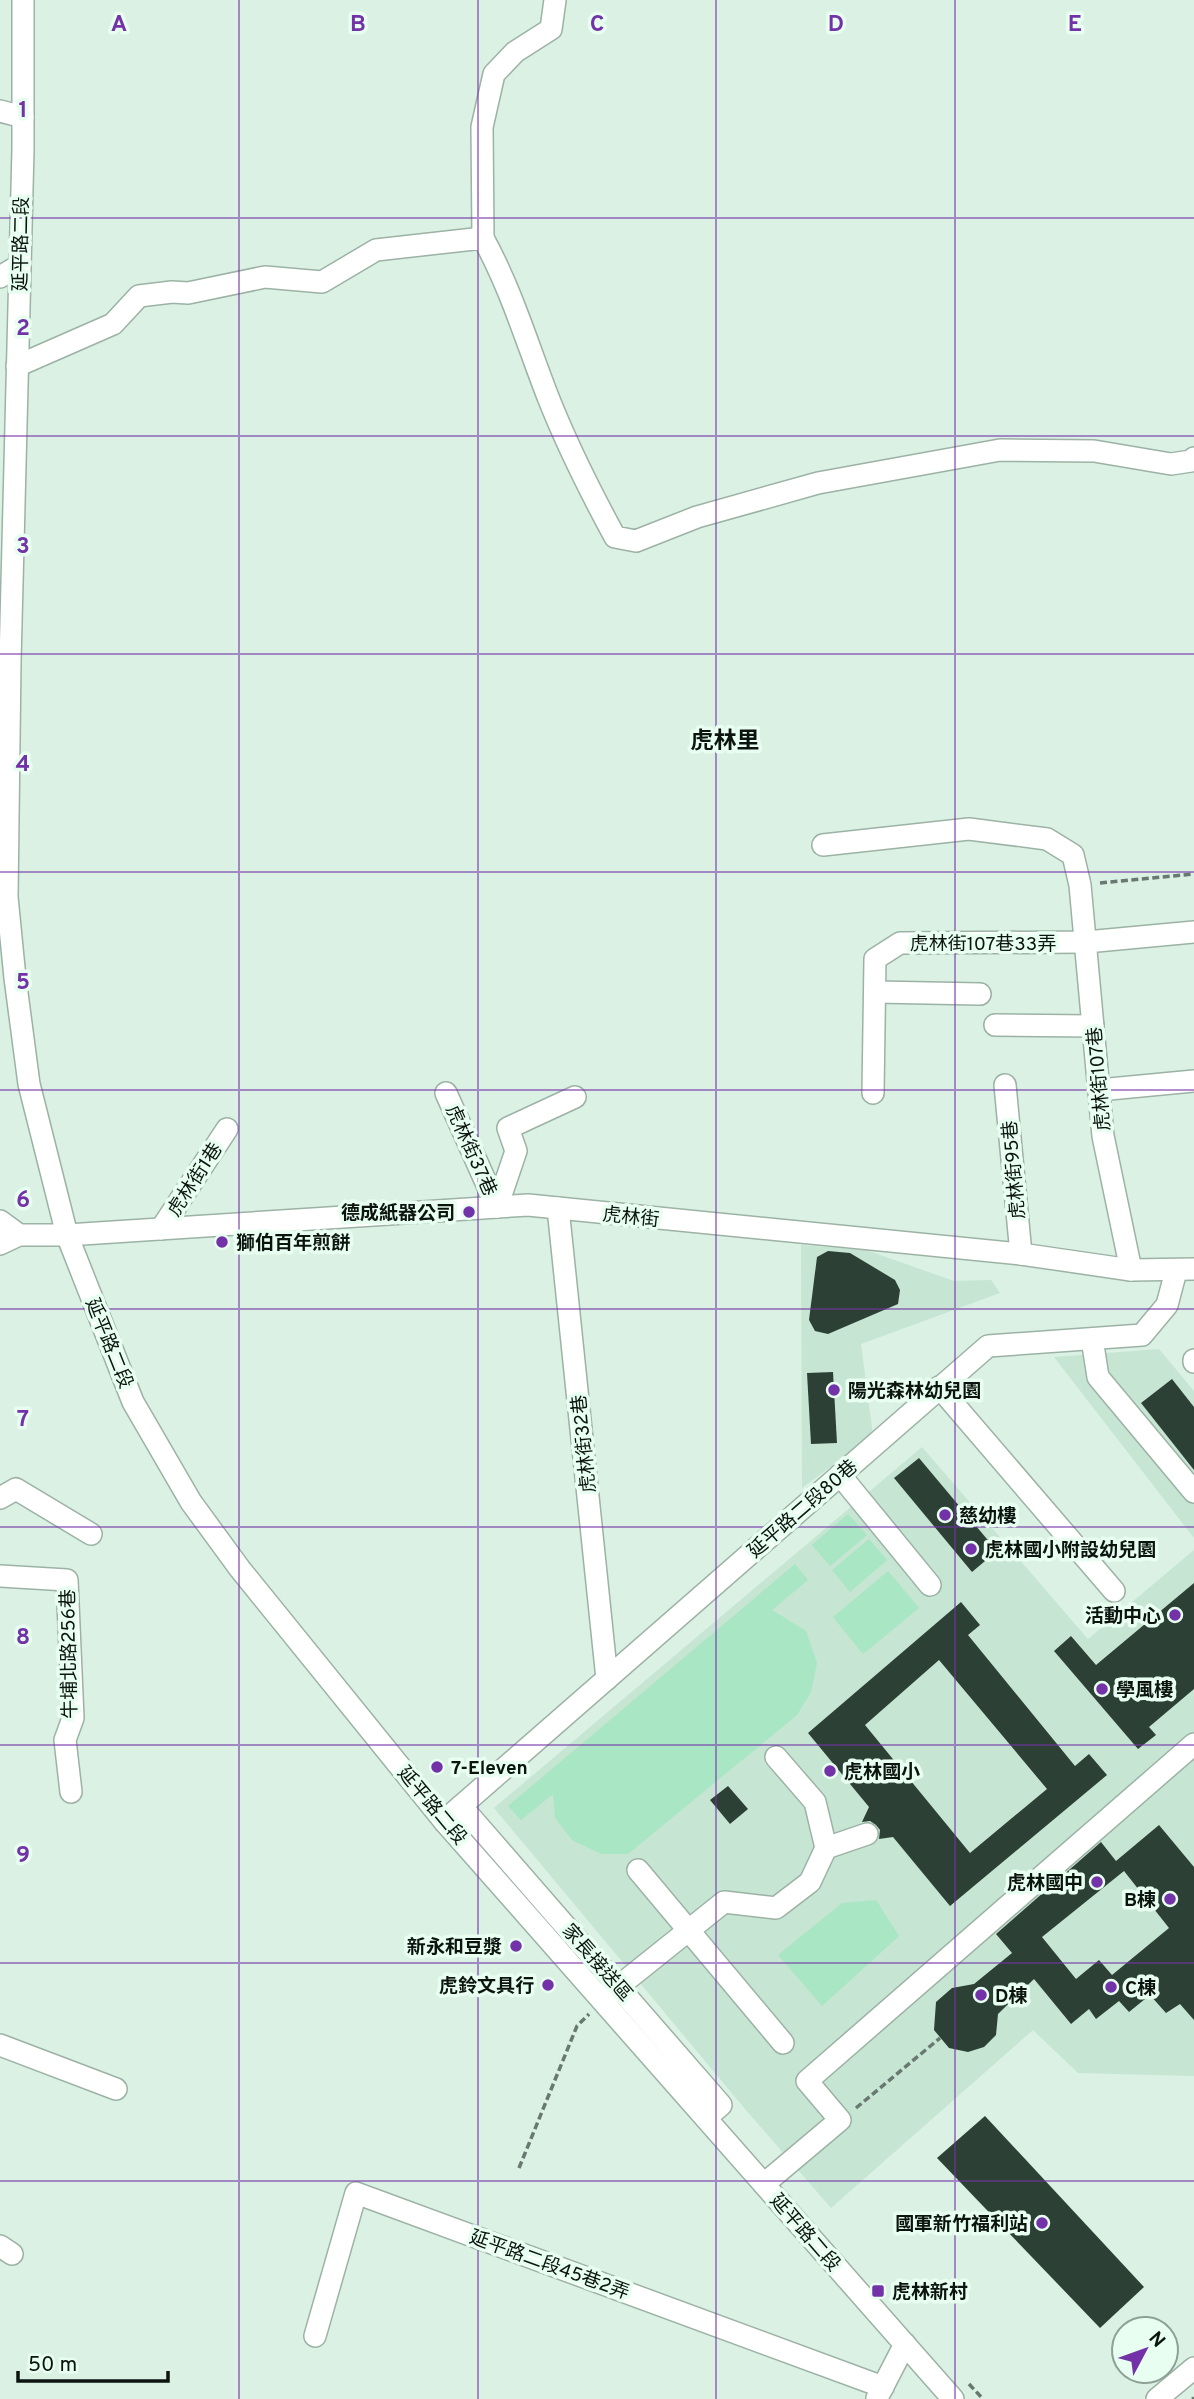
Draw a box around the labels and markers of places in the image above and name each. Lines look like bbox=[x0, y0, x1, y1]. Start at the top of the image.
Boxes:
place label: 德成紙器公司 bbox=[341, 1202, 455, 1226]
marker: 德成紙器公司 bbox=[461, 1204, 477, 1220]
place label: 獅伯百年煎餅 bbox=[236, 1232, 350, 1256]
marker: 獅伯百年煎餅 bbox=[214, 1234, 230, 1250]
place label: 陽光森林幼兒園 bbox=[848, 1380, 981, 1404]
marker: 陽光森林幼兒園 bbox=[826, 1382, 842, 1398]
place label: 慈幼樓 bbox=[959, 1505, 1016, 1529]
marker: 慈幼樓 bbox=[937, 1507, 953, 1523]
place label: 虎林國小附設幼兒園 bbox=[985, 1539, 1156, 1563]
marker: 虎林國小附設幼兒園 bbox=[963, 1541, 979, 1557]
place label: 活動中心 bbox=[1085, 1605, 1161, 1629]
marker: 活動中心 bbox=[1167, 1607, 1183, 1623]
place label: 學風樓 bbox=[1116, 1679, 1173, 1703]
marker: 學風樓 bbox=[1094, 1681, 1110, 1697]
place label: 7-Eleven bbox=[451, 1757, 528, 1781]
marker: 7-Eleven bbox=[429, 1759, 445, 1775]
place label: 虎林國小 bbox=[844, 1761, 920, 1785]
marker: 虎林國小 bbox=[822, 1763, 838, 1779]
place label: 虎林國中 bbox=[1007, 1872, 1083, 1896]
marker: 虎林國中 bbox=[1089, 1874, 1105, 1890]
place label: B棟 bbox=[1124, 1889, 1156, 1913]
marker: B棟 bbox=[1162, 1891, 1178, 1907]
place label: 新永和豆漿 bbox=[407, 1936, 502, 1960]
marker: 新永和豆漿 bbox=[508, 1938, 524, 1954]
place label: 虎鈴文具行 bbox=[439, 1975, 534, 1999]
marker: 虎鈴文具行 bbox=[540, 1977, 556, 1993]
place label: C棟 bbox=[1125, 1977, 1156, 2001]
marker: C棟 bbox=[1103, 1979, 1119, 1995]
place label: D棟 bbox=[995, 1985, 1028, 2009]
marker: D棟 bbox=[973, 1987, 989, 2003]
place label: 國軍新竹福利站 bbox=[895, 2213, 1028, 2237]
marker: 國軍新竹福利站 bbox=[1034, 2215, 1050, 2231]
place label: 虎林新村 bbox=[892, 2281, 968, 2305]
marker: 虎林新村 bbox=[870, 2283, 886, 2299]

